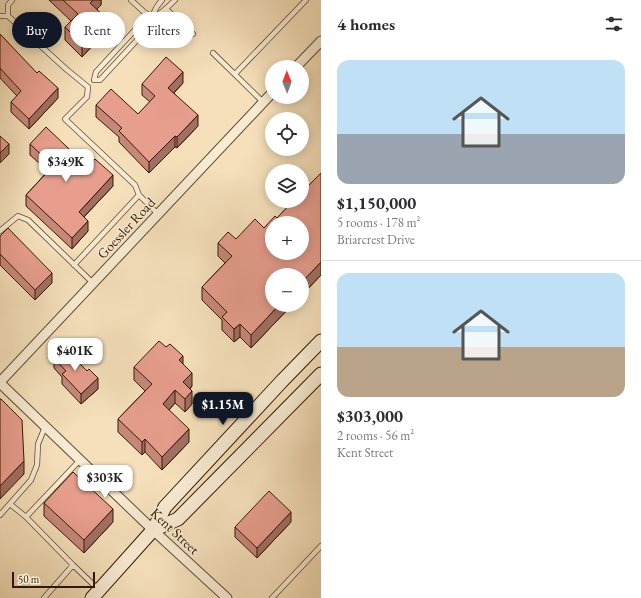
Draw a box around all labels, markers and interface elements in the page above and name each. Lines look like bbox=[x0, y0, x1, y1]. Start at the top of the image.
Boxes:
chip: Buy bbox=[12, 12, 62, 48]
chip: Rent bbox=[70, 12, 125, 48]
chip: Filters bbox=[133, 12, 194, 48]
text: 4 homes bbox=[337, 13, 395, 35]
icon: filters bbox=[603, 13, 625, 35]
north arrow bbox=[265, 60, 309, 104]
map controls bbox=[265, 60, 309, 312]
icon: home bbox=[445, 86, 517, 158]
button: locate bbox=[265, 112, 309, 156]
pin: $349K bbox=[38, 149, 94, 183]
text: $349K bbox=[48, 153, 84, 170]
button: layers bbox=[265, 164, 309, 208]
text: $1,150,000 bbox=[337, 192, 416, 214]
street label: Goessler Road bbox=[93, 193, 160, 262]
text: 5 rooms · 178 m² bbox=[337, 214, 421, 231]
button: + bbox=[265, 216, 309, 260]
text: Briarcrest Drive bbox=[337, 231, 415, 248]
button: − bbox=[265, 268, 309, 312]
icon: home bbox=[445, 299, 517, 371]
pin: $401K bbox=[47, 338, 103, 372]
text: $401K bbox=[57, 342, 93, 359]
pin: $1.15M bbox=[190, 392, 256, 426]
text: $1.15M bbox=[202, 396, 244, 413]
text: $303,000 bbox=[337, 405, 403, 427]
text: 2 rooms · 56 m² bbox=[337, 427, 414, 444]
text: Kent Street bbox=[337, 444, 393, 461]
pin: $303K bbox=[77, 465, 133, 499]
text: $303K bbox=[87, 469, 123, 486]
street label: Kent Street bbox=[147, 504, 204, 559]
scale bar bbox=[12, 570, 95, 589]
text: 50 m bbox=[18, 572, 39, 586]

